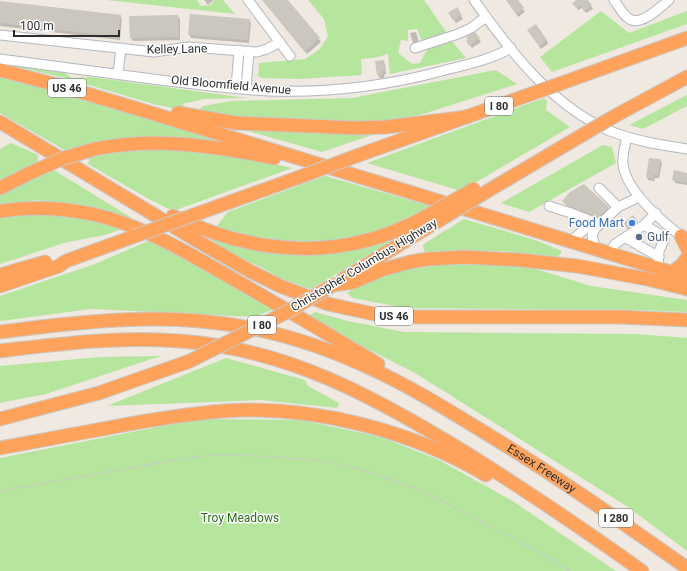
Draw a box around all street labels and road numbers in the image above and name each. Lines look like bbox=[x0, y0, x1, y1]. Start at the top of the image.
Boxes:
street label: Kelley Lane bbox=[147, 41, 207, 57]
street label: Old Bloomfield Avenue bbox=[170, 73, 292, 97]
road number: US 46 bbox=[48, 79, 86, 97]
road number: I 80 bbox=[485, 97, 513, 115]
street label: Christopher Columbus Highway bbox=[288, 216, 440, 314]
road number: US 46 bbox=[375, 307, 413, 325]
road number: I 80 bbox=[248, 316, 276, 334]
street label: Essex Freeway bbox=[505, 441, 579, 496]
road number: I 280 bbox=[599, 509, 633, 527]

